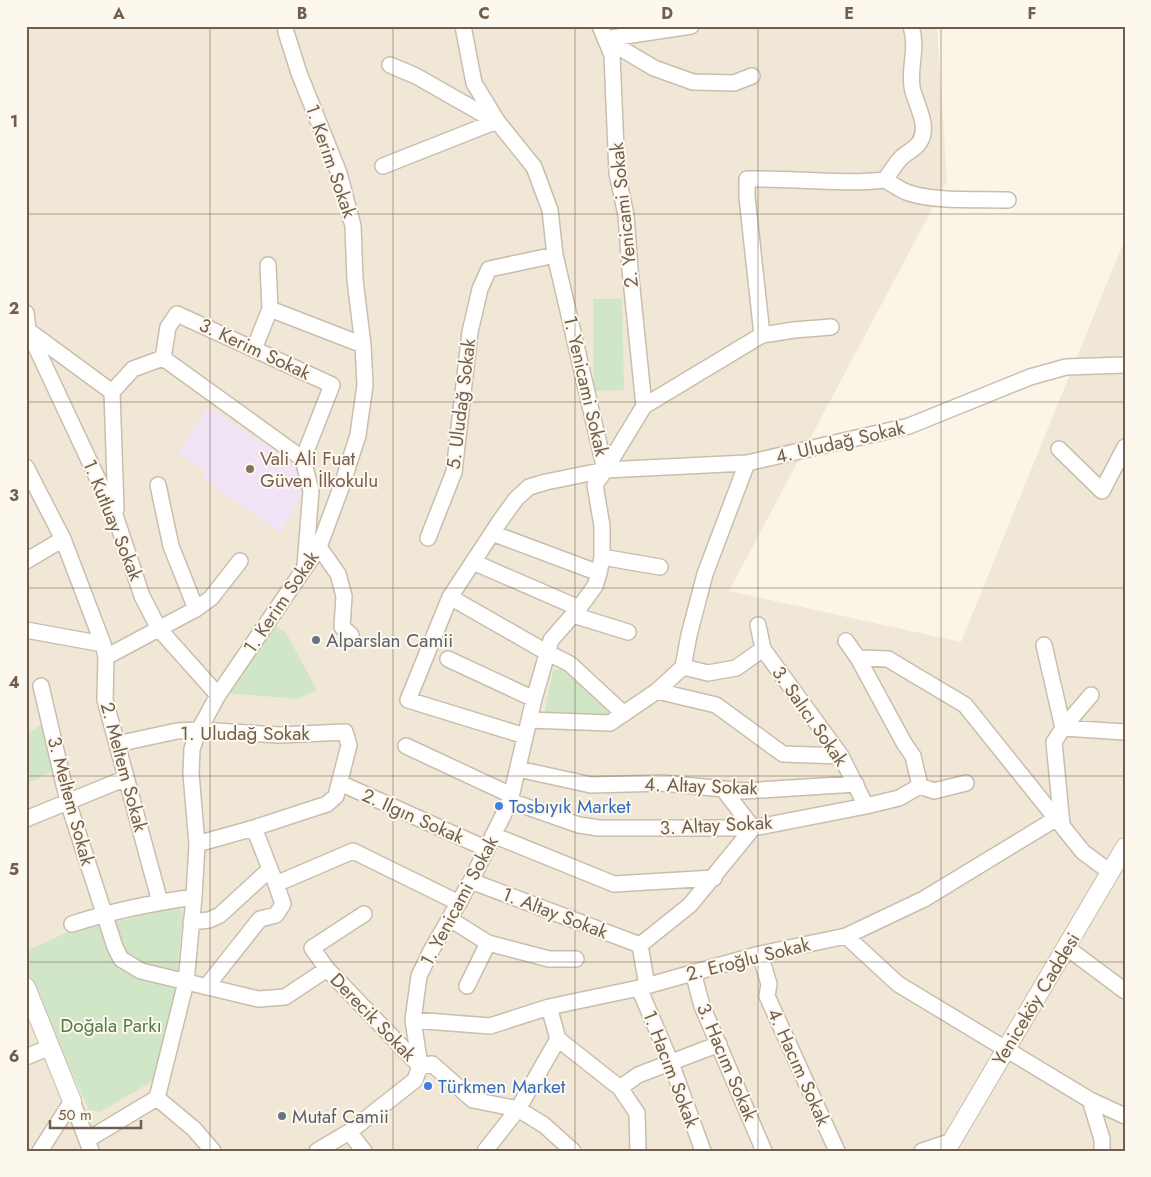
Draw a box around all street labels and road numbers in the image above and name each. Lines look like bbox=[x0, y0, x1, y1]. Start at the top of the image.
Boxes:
street label: 1. Kerim Sokak bbox=[299, 101, 363, 222]
street label: 2. Yenicami Sokak bbox=[603, 140, 645, 289]
street label: 3. Kerim Sokak bbox=[195, 311, 316, 387]
street label: 1. Yenicami Sokak bbox=[557, 313, 615, 460]
street label: 5. Uludağ Sokak bbox=[440, 336, 482, 471]
street label: 4. Uludağ Sokak bbox=[773, 414, 908, 470]
street label: 1. Kutluay Sokak bbox=[76, 455, 150, 585]
street label: 1. Kerim Sokak bbox=[237, 545, 326, 659]
street label: 3. Salıcı Sokak bbox=[765, 660, 855, 772]
street label: 2. Meltem Sokak bbox=[94, 699, 154, 835]
street label: 1. Uludağ Sokak bbox=[180, 720, 310, 747]
street label: 3. Meltem Sokak bbox=[41, 733, 101, 869]
street label: 4. Altay Sokak bbox=[644, 771, 759, 801]
street label: 2. Ilgın Sokak bbox=[358, 781, 469, 851]
street label: 3. Altay Sokak bbox=[659, 809, 774, 841]
street label: 1. Yenicami Sokak bbox=[413, 831, 505, 971]
street label: 1. Altay Sokak bbox=[498, 880, 612, 946]
street label: Yeniceköy Caddesi bbox=[986, 927, 1086, 1071]
street label: 2. Eroğlu Sokak bbox=[683, 930, 813, 987]
street label: Derecik Sokak bbox=[324, 967, 423, 1068]
street label: 3. Hacım Sokak bbox=[690, 999, 764, 1126]
street label: 4. Hacım Sokak bbox=[761, 1004, 837, 1131]
street label: 1. Hacım Sokak bbox=[636, 1006, 706, 1132]

